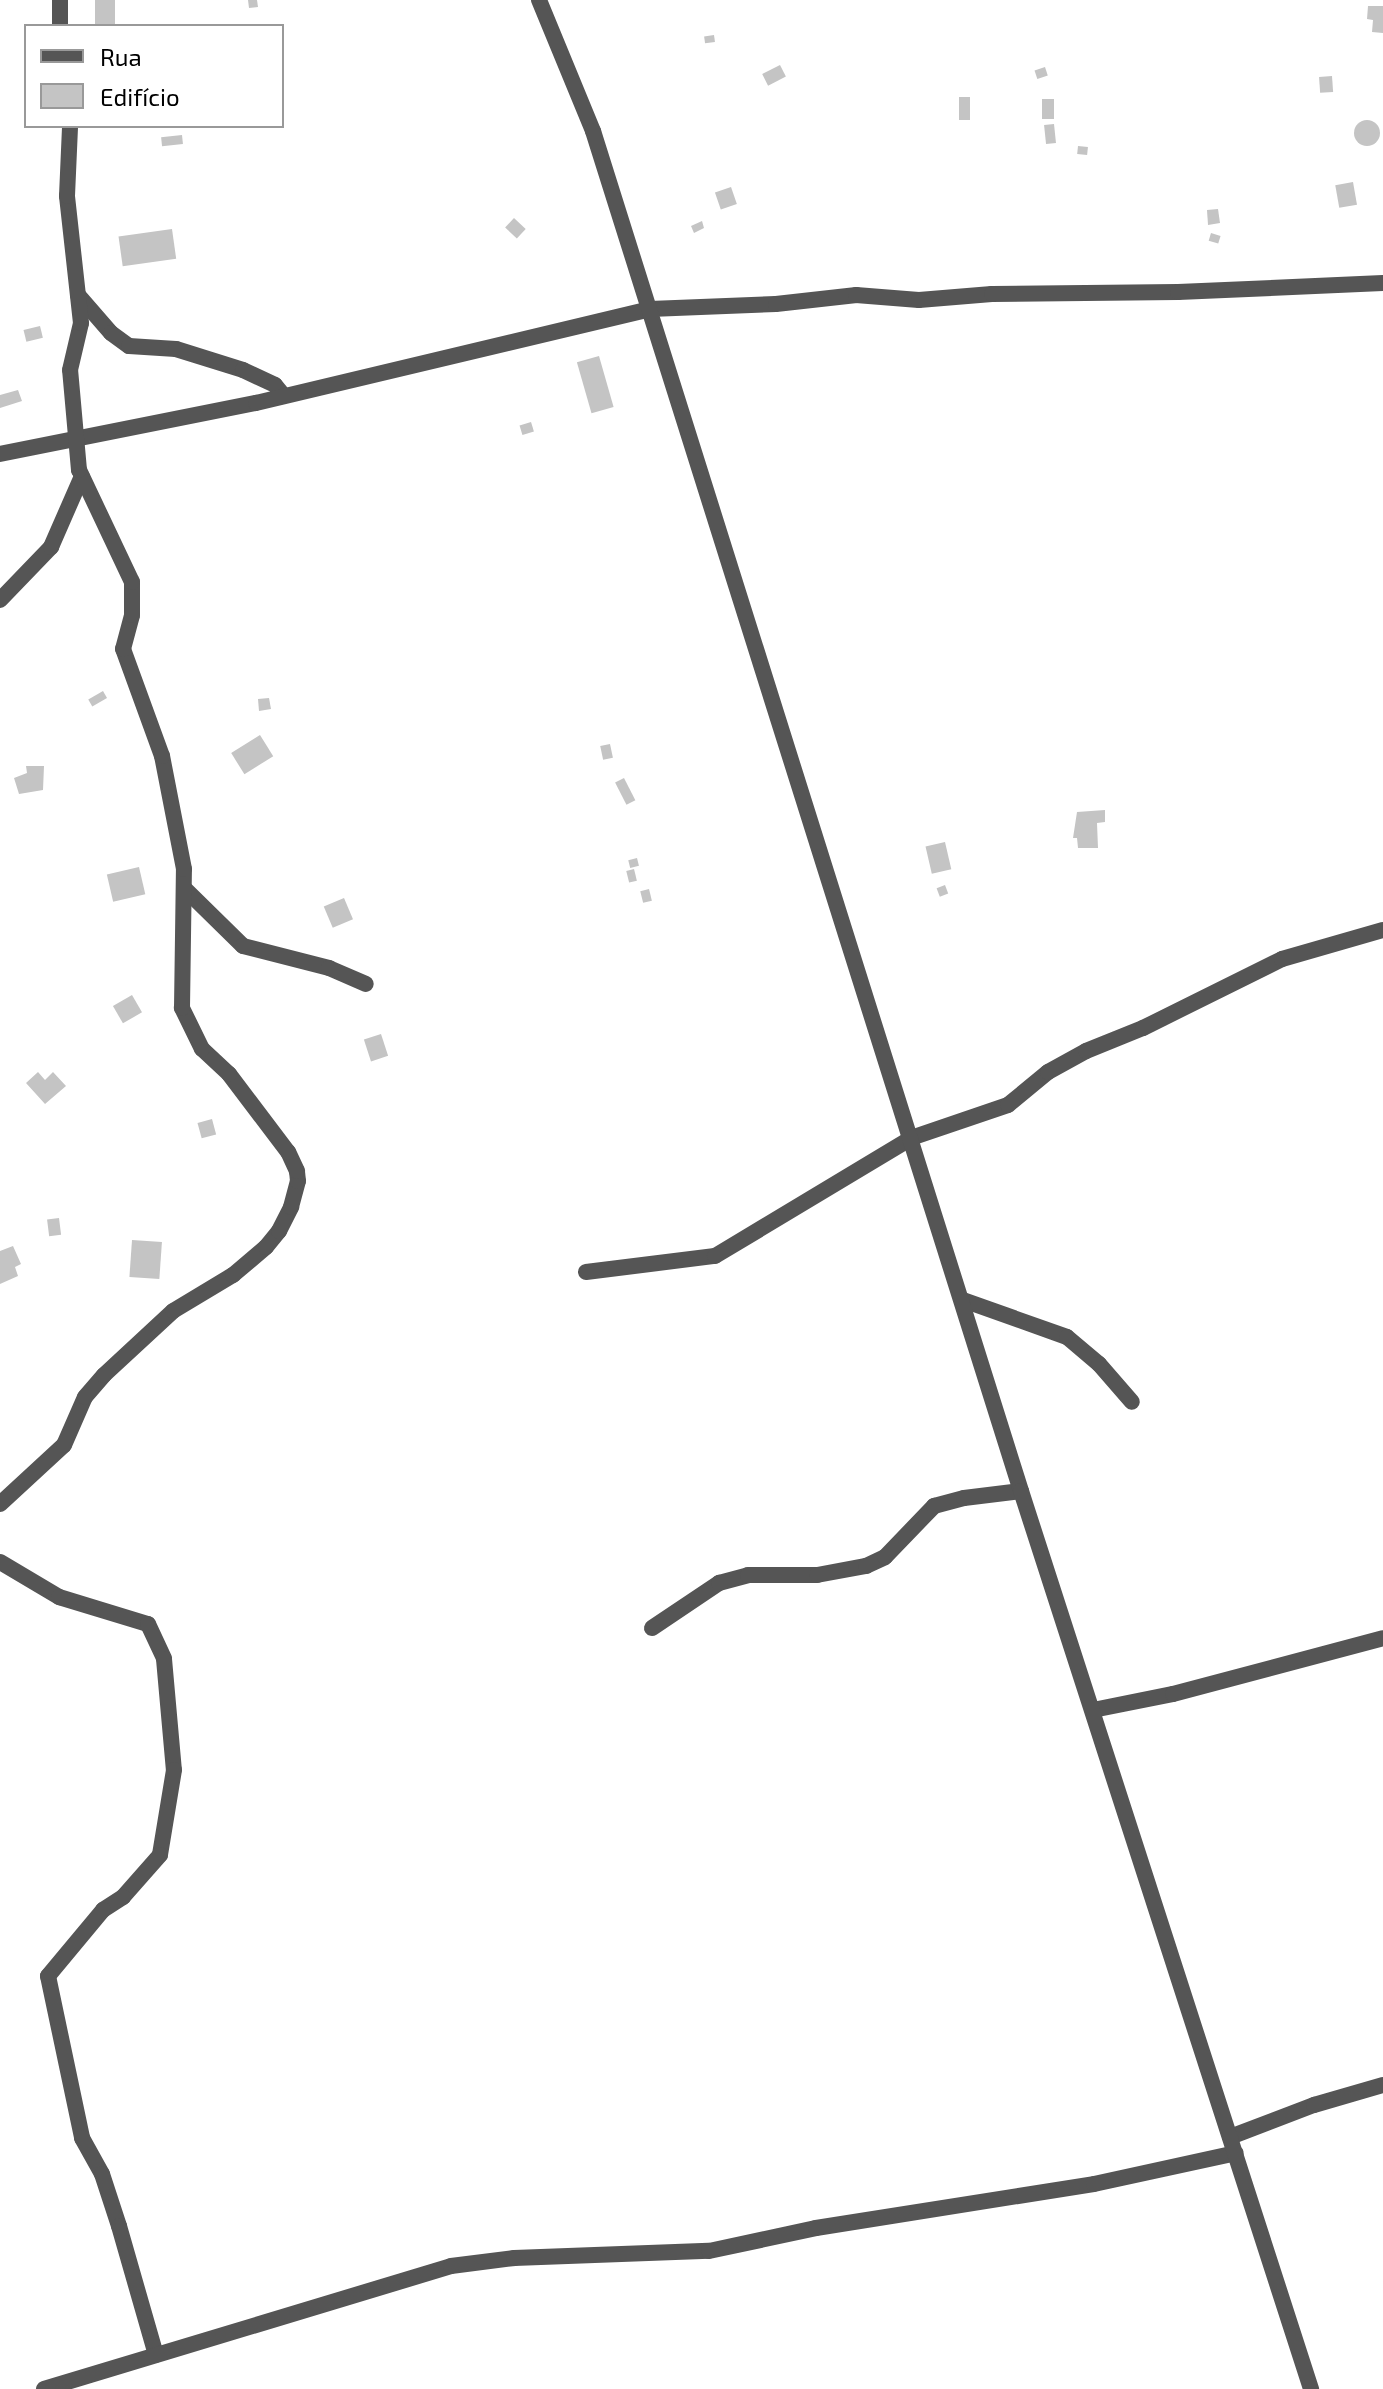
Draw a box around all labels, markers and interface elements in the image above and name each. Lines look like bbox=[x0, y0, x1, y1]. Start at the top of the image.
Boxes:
legend bbox=[24, 24, 284, 128]
text: Rua bbox=[100, 42, 142, 71]
text: Edifício bbox=[100, 82, 180, 111]

